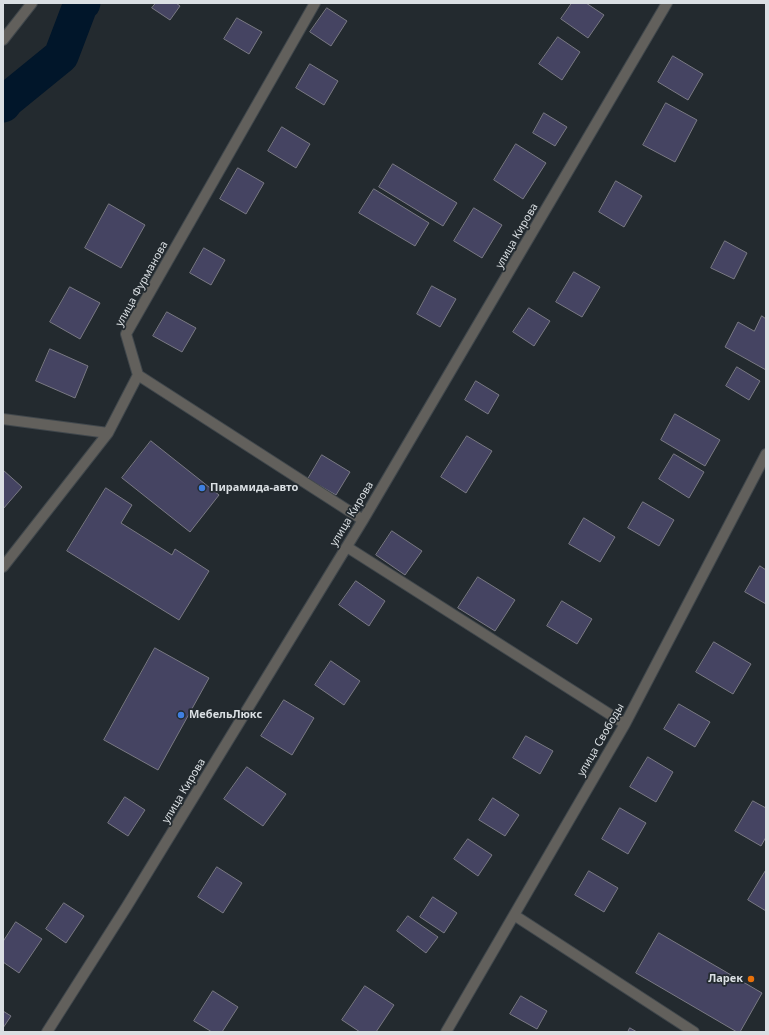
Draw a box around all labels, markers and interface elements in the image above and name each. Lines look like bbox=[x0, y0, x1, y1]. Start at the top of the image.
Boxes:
street label: улица Кирова bbox=[493, 201, 541, 271]
street label: улица Фурманова bbox=[113, 239, 171, 329]
street label: улица Кирова bbox=[327, 479, 377, 549]
place label: Пирамида-авто bbox=[210, 481, 298, 495]
marker: Пирамида-авто bbox=[197, 483, 207, 493]
street label: улица Свободы bbox=[575, 701, 627, 779]
place label: МебельЛюкс bbox=[189, 708, 262, 722]
marker: МебельЛюкс bbox=[176, 710, 186, 720]
street label: улица Кирова bbox=[159, 756, 209, 826]
place label: Ларек bbox=[708, 972, 743, 986]
marker: Ларек bbox=[746, 974, 756, 984]

